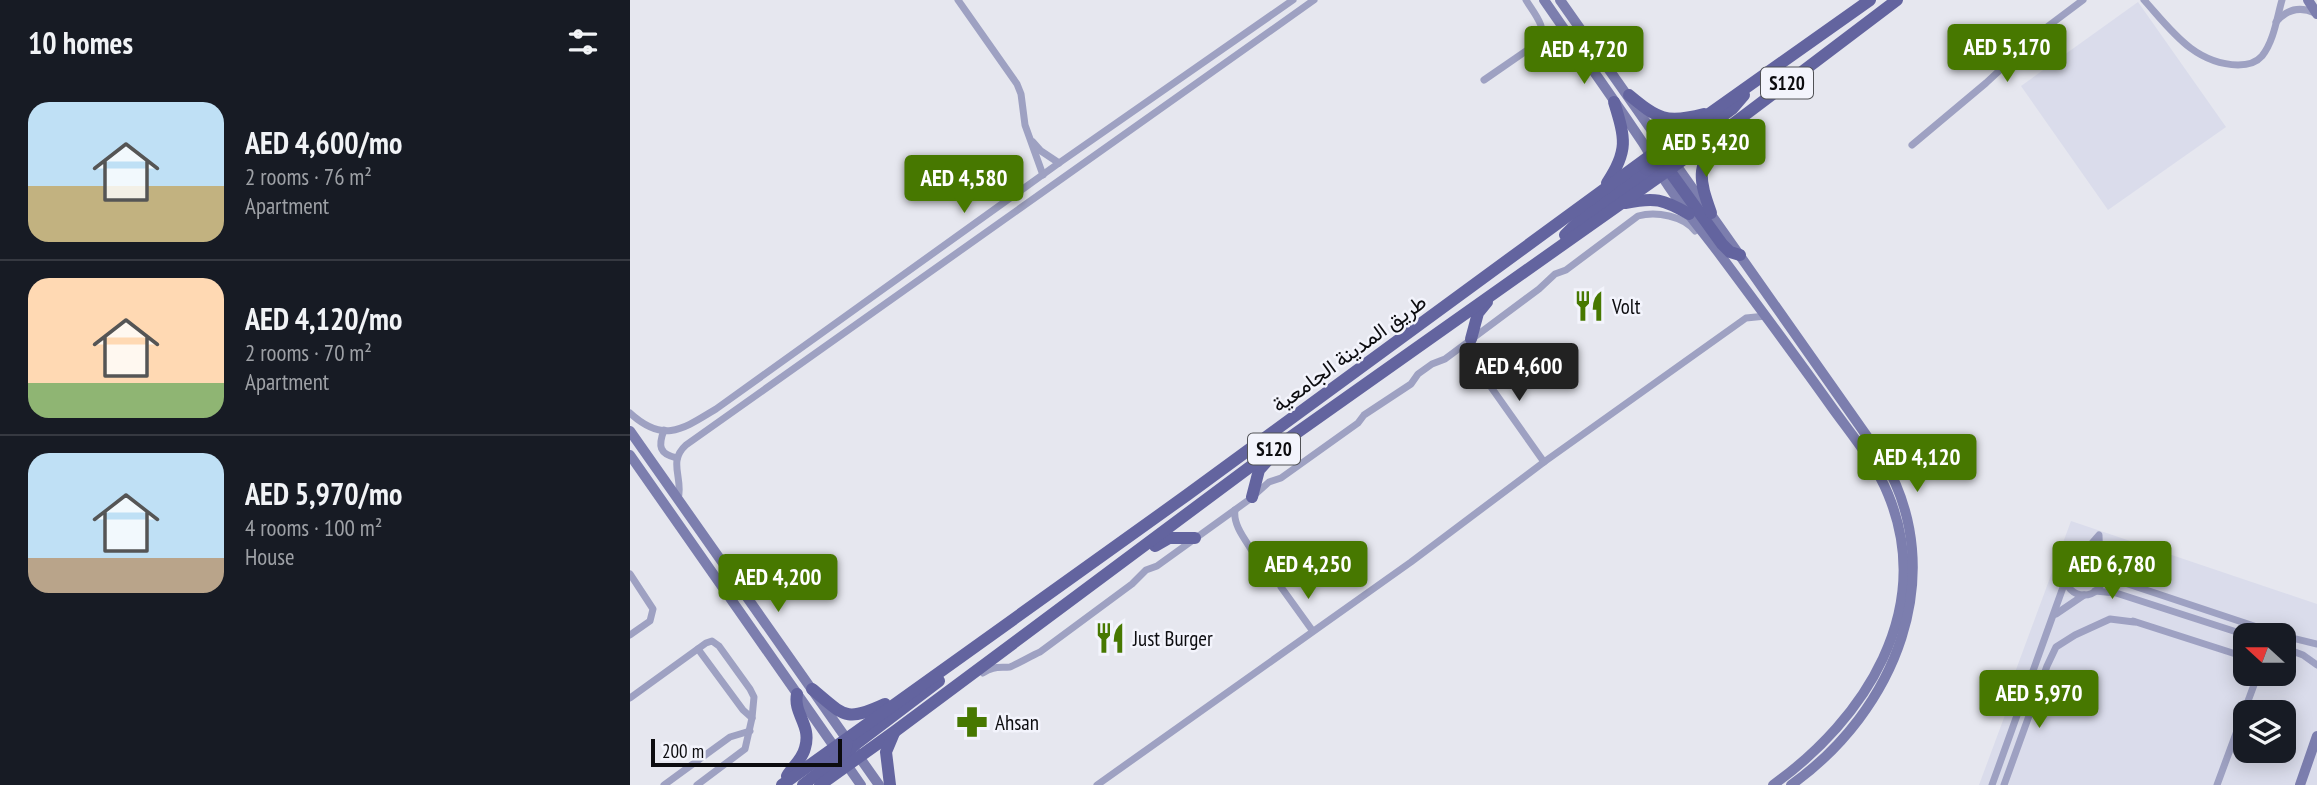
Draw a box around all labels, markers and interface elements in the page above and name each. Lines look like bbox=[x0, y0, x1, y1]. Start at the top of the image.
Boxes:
text: 10 homes bbox=[28, 23, 133, 62]
icon: filters bbox=[564, 23, 602, 61]
pin: AED 5,170 bbox=[1927, 24, 2087, 84]
pin: AED 4,720 bbox=[1504, 27, 1664, 86]
text: AED 5,170 bbox=[1963, 32, 2051, 61]
text: AED 4,720 bbox=[1540, 34, 1628, 63]
road number: S120 bbox=[1761, 68, 1813, 99]
pin: AED 5,420 bbox=[1626, 120, 1786, 179]
text: AED 4,600/mo bbox=[245, 123, 402, 162]
text: AED 5,420 bbox=[1662, 127, 1750, 156]
icon: home bbox=[84, 130, 168, 214]
pin: AED 4,580 bbox=[884, 156, 1044, 215]
text: 2 rooms · 76 m² bbox=[245, 162, 372, 191]
text: AED 4,580 bbox=[920, 163, 1008, 192]
text: Apartment bbox=[245, 191, 329, 220]
street label: طريق المدينة الجامعية bbox=[1266, 288, 1432, 418]
restaurant icon: Volt bbox=[1572, 289, 1606, 323]
place label: Volt bbox=[1611, 293, 1641, 320]
text: AED 4,120/mo bbox=[245, 299, 402, 338]
icon: home bbox=[84, 306, 168, 390]
text: 2 rooms · 70 m² bbox=[245, 338, 372, 367]
pin: AED 4,600 bbox=[1439, 344, 1599, 403]
text: AED 4,600 bbox=[1475, 351, 1563, 380]
text: Apartment bbox=[245, 367, 329, 396]
road number: S120 bbox=[1248, 433, 1300, 464]
pin: AED 4,120 bbox=[1837, 434, 1997, 494]
text: AED 4,120 bbox=[1873, 442, 1961, 471]
text: AED 5,970/mo bbox=[245, 474, 402, 513]
icon: home bbox=[84, 481, 168, 565]
text: 4 rooms · 100 m² bbox=[245, 513, 382, 542]
text: House bbox=[245, 542, 295, 571]
pin: AED 4,250 bbox=[1228, 542, 1388, 601]
pin: AED 6,780 bbox=[2032, 542, 2192, 601]
text: AED 4,250 bbox=[1264, 549, 1352, 578]
text: AED 6,780 bbox=[2068, 549, 2156, 578]
pin: AED 4,200 bbox=[698, 554, 858, 614]
text: AED 4,200 bbox=[734, 562, 822, 591]
restaurant icon: Just Burger bbox=[1093, 621, 1127, 655]
north arrow bbox=[2233, 623, 2296, 686]
map controls bbox=[2233, 623, 2296, 763]
place label: Just Burger bbox=[1132, 625, 1213, 652]
pin: AED 5,970 bbox=[1959, 670, 2119, 730]
text: AED 5,970 bbox=[1995, 678, 2083, 707]
button: layers bbox=[2233, 700, 2296, 763]
pharmacy icon: Ahsan bbox=[955, 705, 989, 739]
place label: Ahsan bbox=[995, 709, 1039, 736]
scale bar bbox=[651, 736, 842, 768]
text: 200 m bbox=[662, 739, 704, 763]

